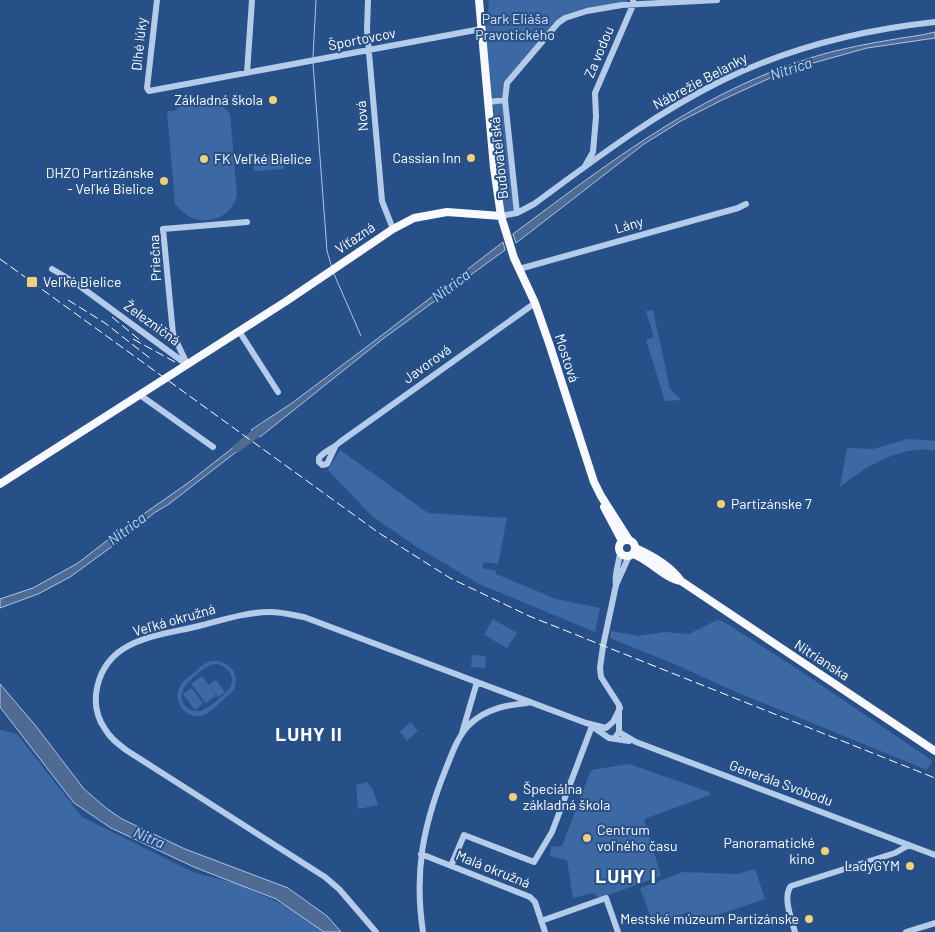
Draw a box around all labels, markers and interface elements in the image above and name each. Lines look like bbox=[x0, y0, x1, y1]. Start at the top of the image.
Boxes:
park label: Park Eliáša Pravotického bbox=[475, 10, 555, 43]
street label: Dlhé lúky bbox=[127, 16, 150, 72]
street label: Za vodou bbox=[580, 23, 617, 80]
street label: Športovcov bbox=[327, 24, 398, 53]
street label: Nábrežie Belanky bbox=[650, 48, 750, 113]
water label: Nitrica bbox=[767, 53, 814, 83]
place label: Základná škola bbox=[174, 91, 263, 108]
marker: Základná škola bbox=[267, 94, 279, 106]
street label: Nová bbox=[352, 100, 371, 132]
street label: Budovateľská bbox=[486, 116, 511, 200]
place label: Cassian Inn bbox=[392, 149, 461, 166]
place label: FK Veľké Bielice bbox=[214, 150, 312, 167]
marker: Cassian Inn bbox=[465, 152, 477, 164]
marker: FK Veľké Bielice bbox=[198, 153, 210, 165]
place label: DHZO Partizánske - Veľké Bielice bbox=[46, 164, 154, 197]
marker: DHZO Partizánske - Veľké Bielice bbox=[158, 175, 170, 187]
street label: Lány bbox=[613, 212, 646, 237]
street label: Víťazná bbox=[332, 218, 378, 257]
street label: Priečna bbox=[145, 234, 164, 282]
water label: Nitrica bbox=[428, 265, 473, 305]
place label: Veľké Bielice bbox=[43, 273, 121, 290]
marker: Veľké Bielice bbox=[25, 275, 39, 289]
street label: Železničná bbox=[121, 297, 184, 349]
street label: Mostová bbox=[552, 331, 583, 384]
street label: Javorová bbox=[399, 340, 454, 387]
place label: Partizánske 7 bbox=[731, 495, 812, 512]
marker: Partizánske 7 bbox=[715, 498, 727, 510]
water label: Nitrica bbox=[104, 508, 149, 548]
street label: Veľká okružná bbox=[131, 600, 217, 639]
street label: Nitrianska bbox=[792, 635, 853, 684]
district label: LUHY II bbox=[275, 722, 343, 745]
street label: Generála Svobodu bbox=[727, 756, 835, 809]
place label: Špeciálna základná škola bbox=[523, 780, 610, 813]
marker: Špeciálna základná škola bbox=[507, 791, 519, 803]
place label: Centrum voľného času bbox=[597, 821, 677, 854]
water label: Nitra bbox=[131, 823, 168, 852]
marker: Centrum voľného času bbox=[581, 832, 593, 844]
place label: Panoramatické kino bbox=[723, 834, 815, 867]
marker: Panoramatické kino bbox=[819, 845, 831, 857]
street label: Malá okružná bbox=[454, 846, 533, 891]
place label: LadyGYM bbox=[844, 857, 900, 874]
marker: LadyGYM bbox=[904, 860, 916, 872]
district label: LUHY I bbox=[595, 864, 657, 887]
place label: Mestské múzeum Partizánske bbox=[620, 910, 799, 927]
marker: Mestské múzeum Partizánske bbox=[803, 913, 815, 925]

